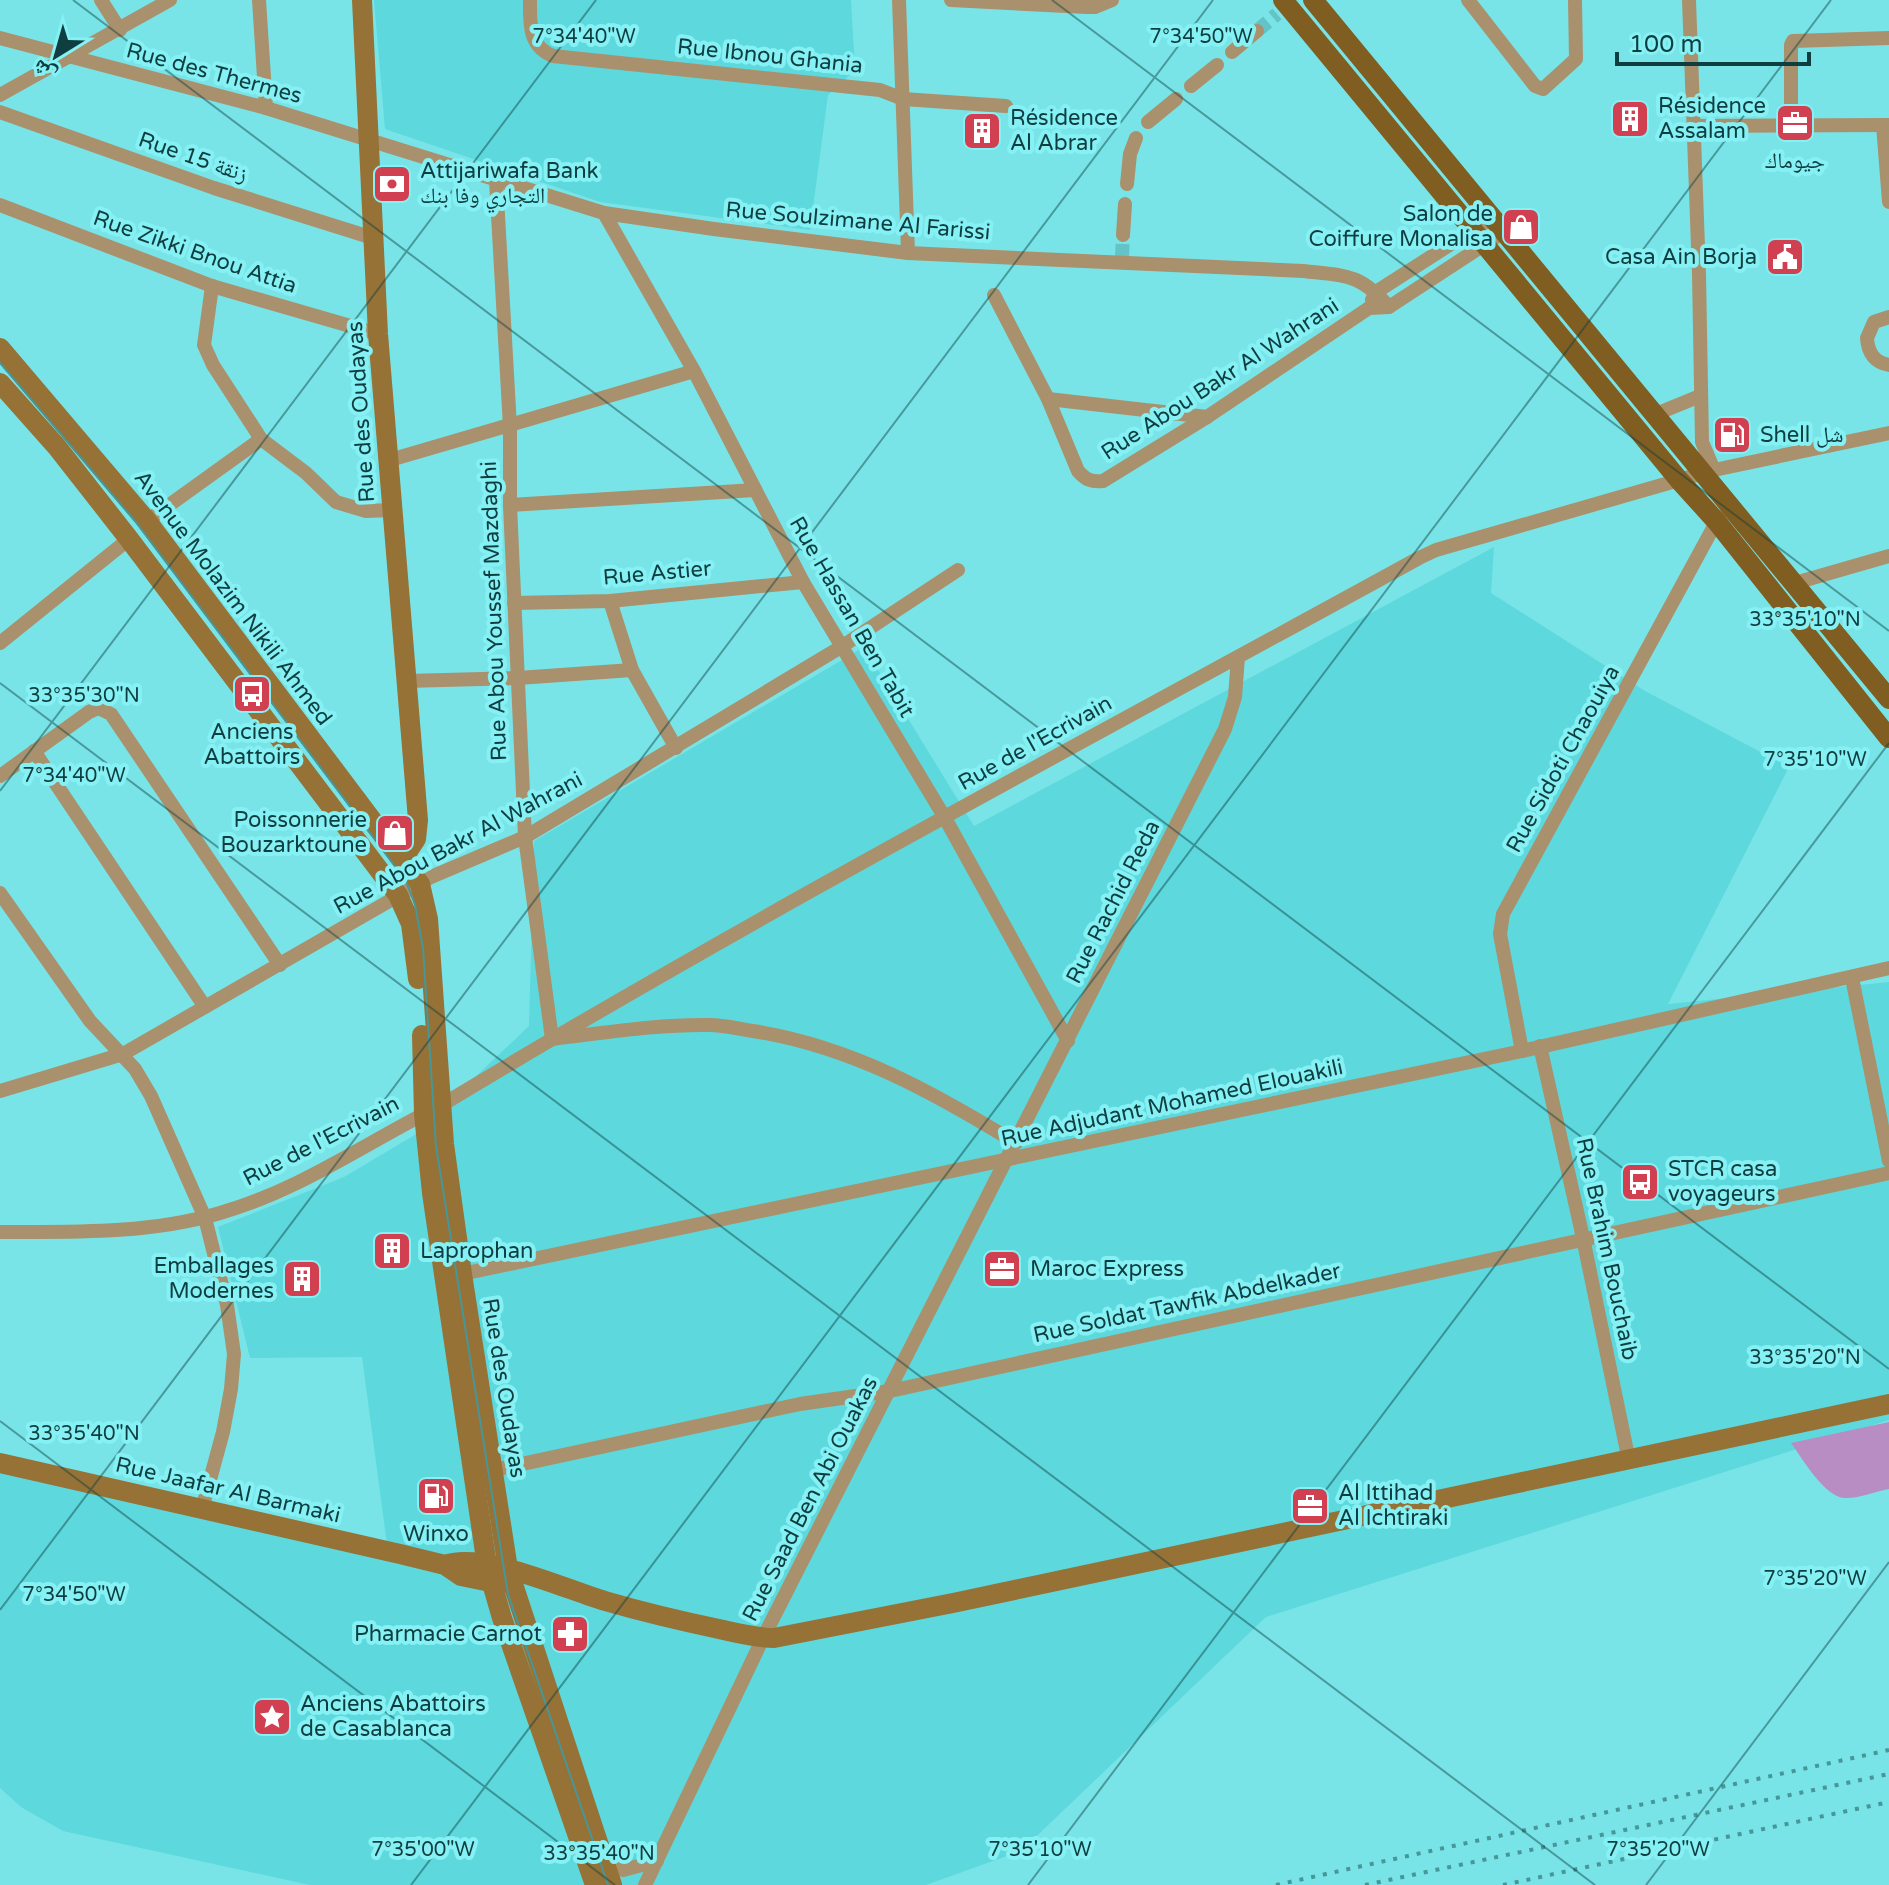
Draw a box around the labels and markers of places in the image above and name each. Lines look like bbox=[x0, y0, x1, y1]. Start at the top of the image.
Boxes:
place label: Résidence Assalam bbox=[1658, 93, 1766, 144]
building icon: Résidence Assalam bbox=[1609, 98, 1651, 140]
office icon: جيوماك bbox=[1774, 102, 1816, 144]
place label: Résidence Al Abrar bbox=[1010, 105, 1118, 156]
building icon: Résidence Al Abrar bbox=[961, 110, 1003, 152]
place label: جيوماك bbox=[1765, 148, 1825, 174]
place label: Attijariwafa Bank التجاري وفا بنك bbox=[420, 158, 599, 213]
bank icon: Attijariwafa Bank التجاري وفا بنك bbox=[371, 163, 413, 205]
place label: Salon de Coiffure Monalisa bbox=[1309, 201, 1493, 252]
shop icon: Salon de Coiffure Monalisa bbox=[1500, 206, 1542, 248]
public building icon: Casa Ain Borja bbox=[1764, 236, 1806, 278]
place label: Casa Ain Borja bbox=[1605, 244, 1757, 270]
fuel station icon: Shell شل bbox=[1711, 414, 1753, 456]
place label: Shell شل bbox=[1760, 422, 1843, 448]
bus stop icon: Anciens Abattoirs bbox=[231, 673, 273, 715]
place label: Anciens Abattoirs bbox=[204, 719, 300, 770]
place label: Poissonnerie Bouzarktoune bbox=[220, 807, 367, 858]
shop icon: Poissonnerie Bouzarktoune bbox=[374, 812, 416, 854]
place label: STCR casa voyageurs bbox=[1668, 1156, 1777, 1207]
bus stop icon: STCR casa voyageurs bbox=[1619, 1161, 1661, 1203]
building icon: Laprophan bbox=[371, 1230, 413, 1272]
place label: Laprophan bbox=[420, 1238, 533, 1264]
office icon: Maroc Express bbox=[981, 1248, 1023, 1290]
place label: Emballages Modernes bbox=[153, 1253, 274, 1304]
place label: Maroc Express bbox=[1030, 1256, 1184, 1282]
building icon: Emballages Modernes bbox=[281, 1258, 323, 1300]
fuel station icon: Winxo bbox=[415, 1475, 457, 1517]
place label: Al Ittihad Al Ichtiraki bbox=[1338, 1480, 1448, 1531]
office icon: Al Ittihad Al Ichtiraki bbox=[1289, 1485, 1331, 1527]
place label: Winxo bbox=[403, 1521, 469, 1547]
pharmacy icon: Pharmacie Carnot bbox=[549, 1613, 591, 1655]
place label: Pharmacie Carnot bbox=[354, 1621, 542, 1647]
place label: Anciens Abattoirs de Casablanca bbox=[300, 1691, 486, 1742]
place icon: Anciens Abattoirs de Casablanca bbox=[251, 1696, 293, 1738]

